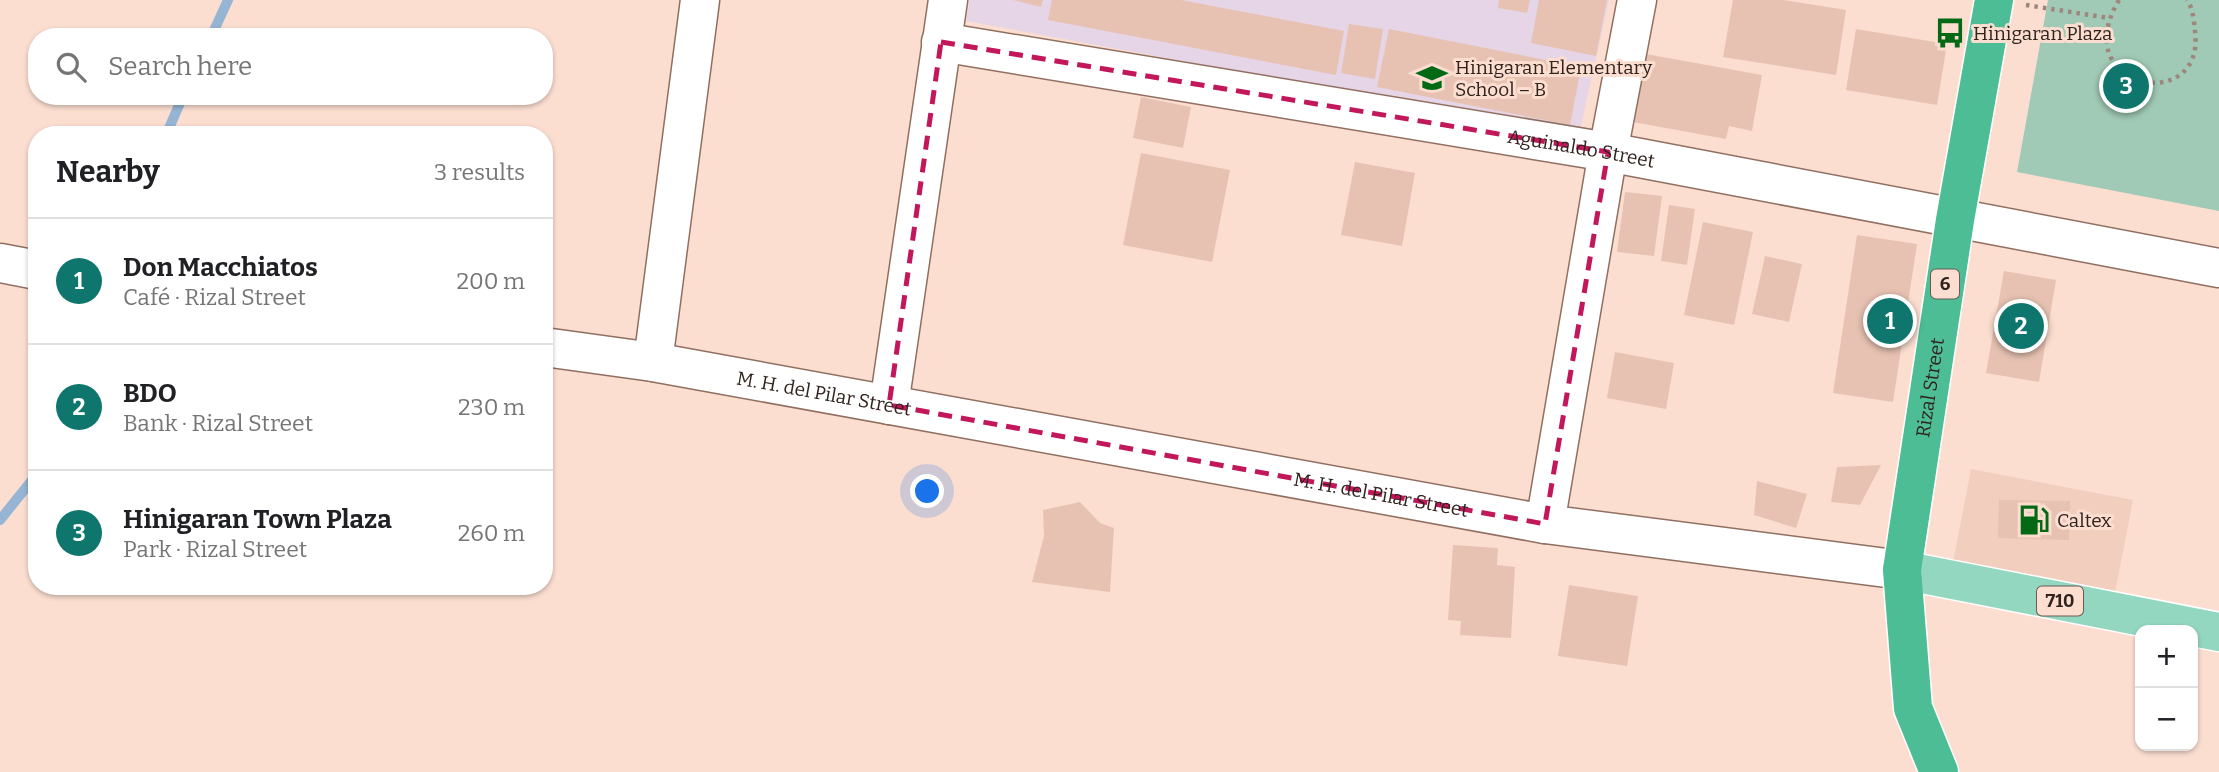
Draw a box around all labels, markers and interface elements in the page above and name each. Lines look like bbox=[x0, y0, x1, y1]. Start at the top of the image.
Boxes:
bus stop icon: Hinigaran Plaza bbox=[1933, 16, 1967, 50]
place label: Hinigaran Plaza bbox=[1973, 22, 2113, 45]
search box bbox=[28, 28, 553, 105]
icon: search bbox=[52, 48, 90, 86]
text: Search here bbox=[108, 51, 252, 82]
place label: Hinigaran Elementary School – B bbox=[1455, 56, 1653, 101]
pin: 3 bbox=[2103, 60, 2149, 112]
school or university icon: Hinigaran Elementary School – B bbox=[1415, 61, 1449, 95]
street label: Aguinaldo Street bbox=[1506, 125, 1657, 173]
text: Nearby bbox=[56, 154, 160, 190]
text: 3 results bbox=[434, 158, 525, 186]
text: Don Macchiatos bbox=[123, 252, 318, 283]
text: 1 bbox=[74, 267, 84, 295]
text: 200 m bbox=[456, 267, 525, 295]
road number: 6 bbox=[1931, 270, 1959, 298]
text: Café · Rizal Street bbox=[123, 283, 306, 311]
pin: 1 bbox=[1867, 295, 1913, 347]
pin: 2 bbox=[1998, 300, 2044, 352]
street label: Rizal Street bbox=[1911, 336, 1949, 439]
street label: M. H. del Pilar Street bbox=[735, 366, 913, 421]
text: BDO bbox=[123, 378, 177, 409]
text: 2 bbox=[73, 393, 85, 421]
text: 230 m bbox=[458, 393, 525, 421]
text: Bank · Rizal Street bbox=[123, 409, 313, 437]
street label: M. H. del Pilar Street bbox=[1292, 468, 1470, 522]
your location bbox=[910, 474, 944, 508]
fuel station icon: Caltex bbox=[2017, 503, 2051, 537]
text: Hinigaran Town Plaza bbox=[123, 504, 392, 535]
place label: Caltex bbox=[2057, 509, 2112, 532]
text: 3 bbox=[72, 519, 86, 547]
text: 260 m bbox=[458, 519, 525, 547]
text: Park · Rizal Street bbox=[123, 535, 307, 563]
road number: 710 bbox=[2037, 586, 2083, 616]
map controls bbox=[2135, 625, 2198, 751]
button: + bbox=[2135, 625, 2198, 688]
button: − bbox=[2135, 688, 2198, 751]

